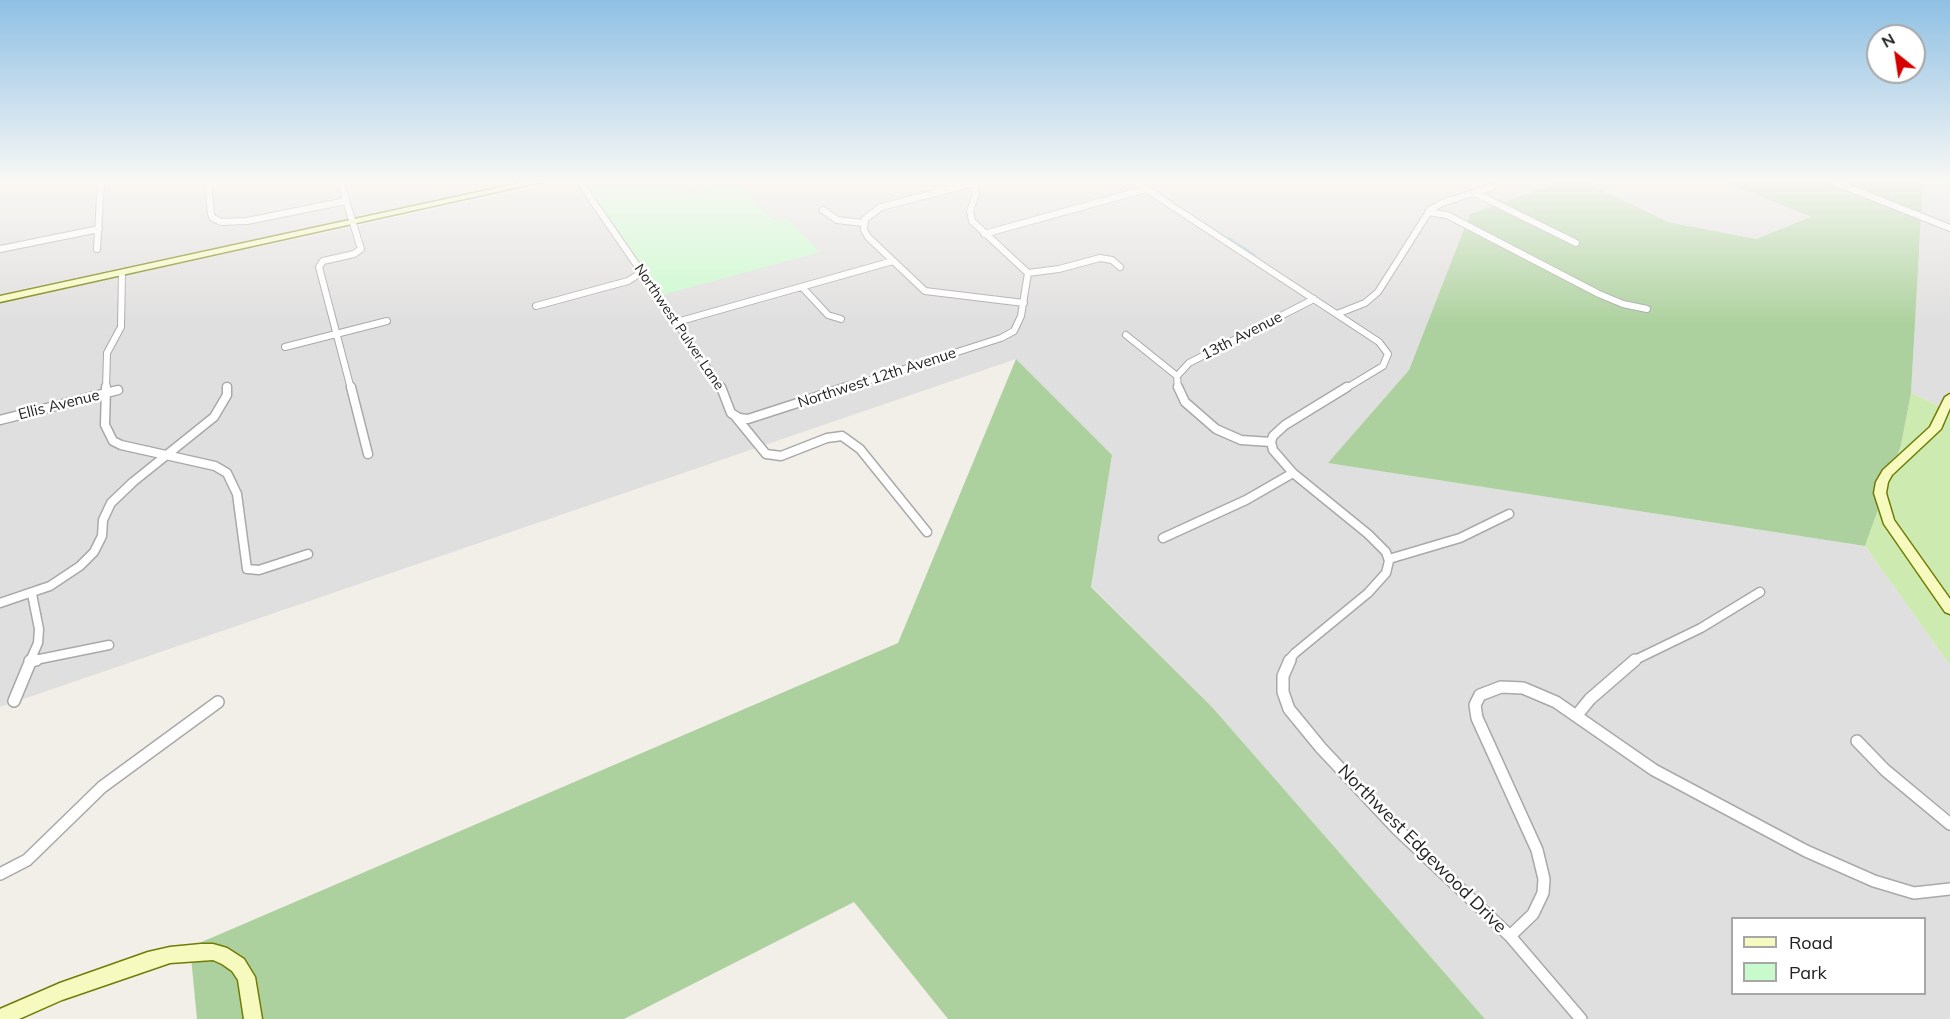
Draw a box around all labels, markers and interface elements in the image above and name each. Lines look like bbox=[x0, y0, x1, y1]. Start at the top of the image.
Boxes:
north arrow bbox=[1866, 24, 1926, 84]
text: N bbox=[1878, 28, 1898, 52]
street label: Northwest Pulver Lane bbox=[631, 261, 727, 393]
street label: 13th Avenue bbox=[1199, 308, 1285, 364]
street label: Northwest 12th Avenue bbox=[796, 344, 958, 412]
street label: Ellis Avenue bbox=[16, 386, 102, 424]
street label: Northwest Edgewood Drive bbox=[1333, 760, 1511, 938]
legend bbox=[1731, 917, 1926, 995]
text: Road bbox=[1789, 931, 1833, 954]
text: Park bbox=[1789, 961, 1827, 984]

